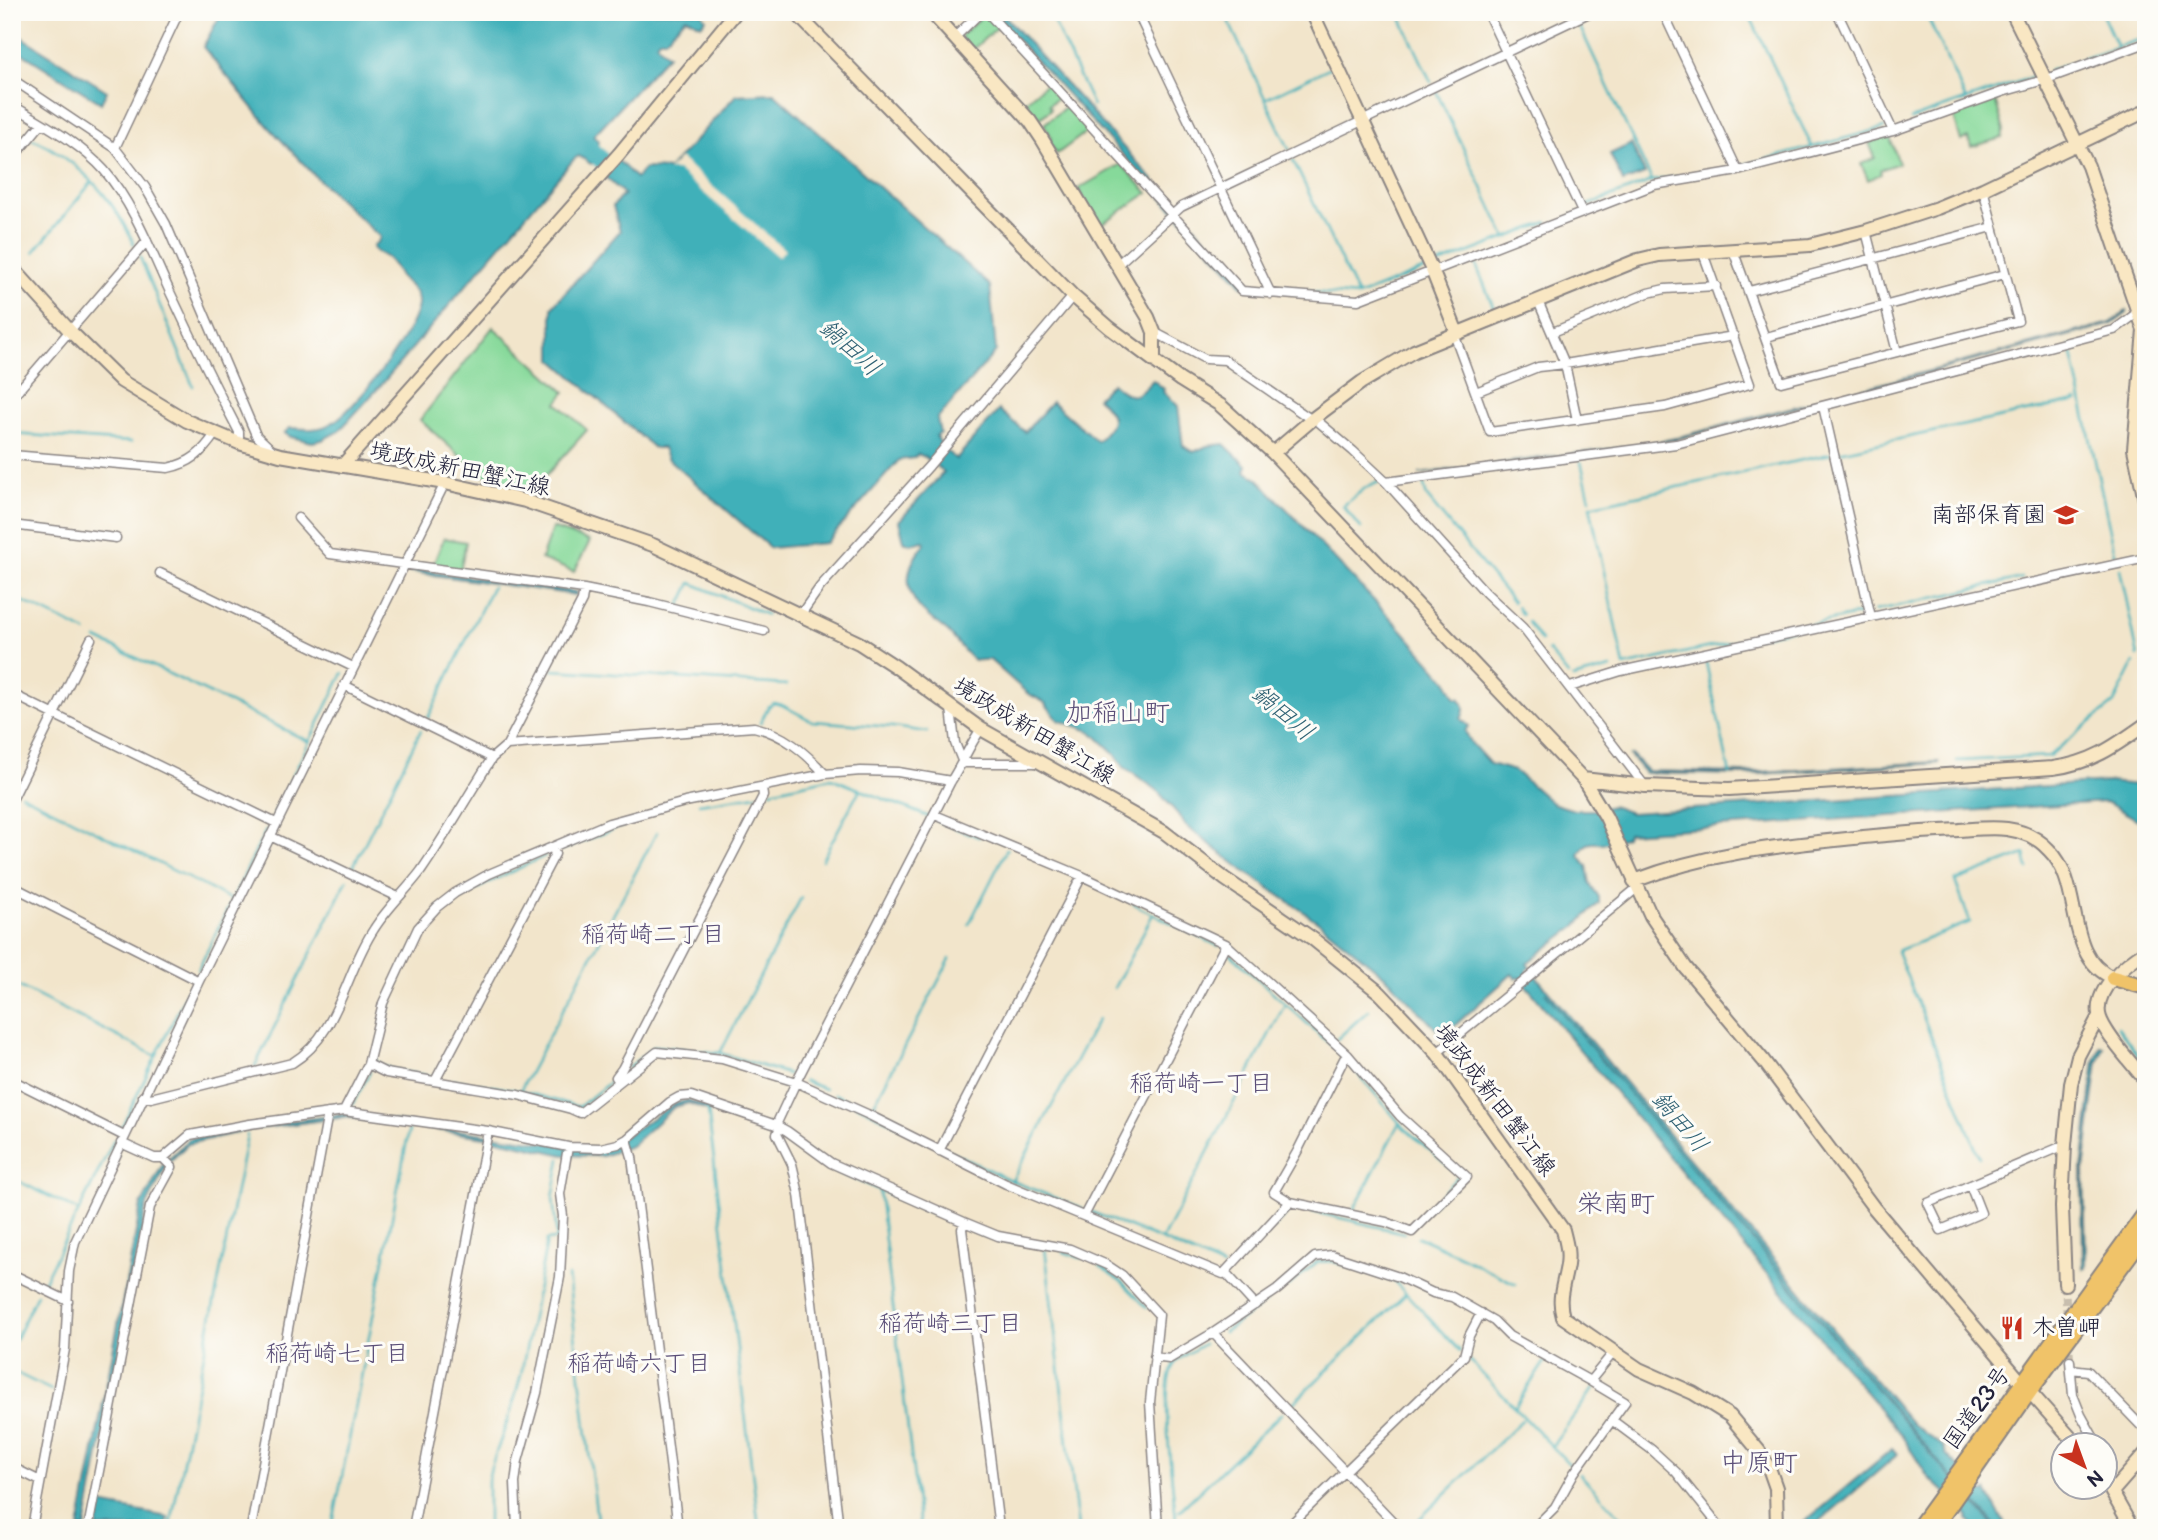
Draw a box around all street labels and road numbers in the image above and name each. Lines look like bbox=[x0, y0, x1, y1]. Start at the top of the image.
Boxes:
street label: 境政成新田蟹江線 bbox=[367, 436, 553, 502]
street label: 境政成新田蟹江線 bbox=[948, 672, 1120, 790]
street label: 境政成新田蟹江線 bbox=[1428, 1018, 1562, 1182]
street label: 国道23号 bbox=[1937, 1361, 2017, 1455]

